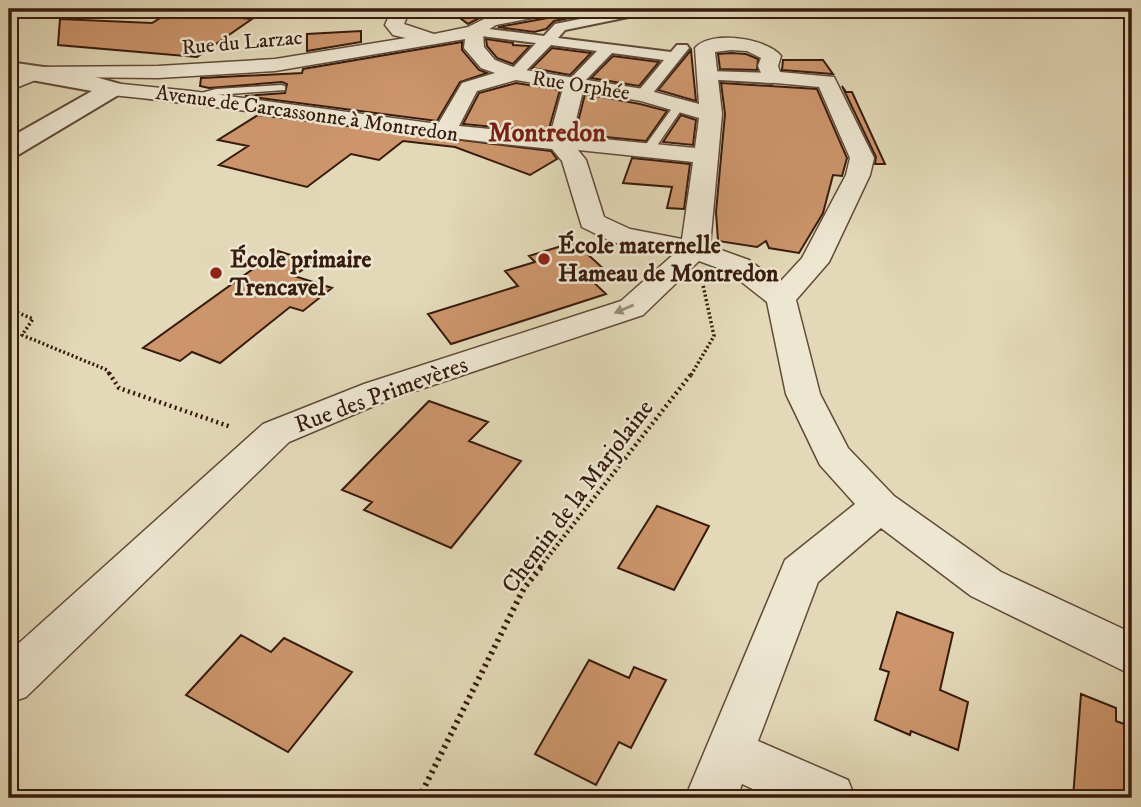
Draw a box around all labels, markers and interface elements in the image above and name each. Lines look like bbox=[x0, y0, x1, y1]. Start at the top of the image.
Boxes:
street label: Rue du Larzac bbox=[180, 25, 304, 61]
street label: Rue Orphée bbox=[530, 65, 632, 107]
street label: Avenue de Carcassonne à Montredon bbox=[154, 80, 460, 148]
district label: Montredon bbox=[488, 117, 606, 150]
place label: École maternelle Hameau de Montredon bbox=[558, 230, 779, 289]
place label: École primaire Trencavel bbox=[229, 244, 372, 303]
marker: École maternelle Hameau de Montredon bbox=[536, 251, 552, 267]
marker: École primaire Trencavel bbox=[208, 265, 224, 281]
one-way arrow bbox=[614, 303, 634, 315]
street label: Rue des Primevères bbox=[291, 350, 472, 440]
street label: Chemin de la Marjolaine bbox=[495, 394, 660, 599]

